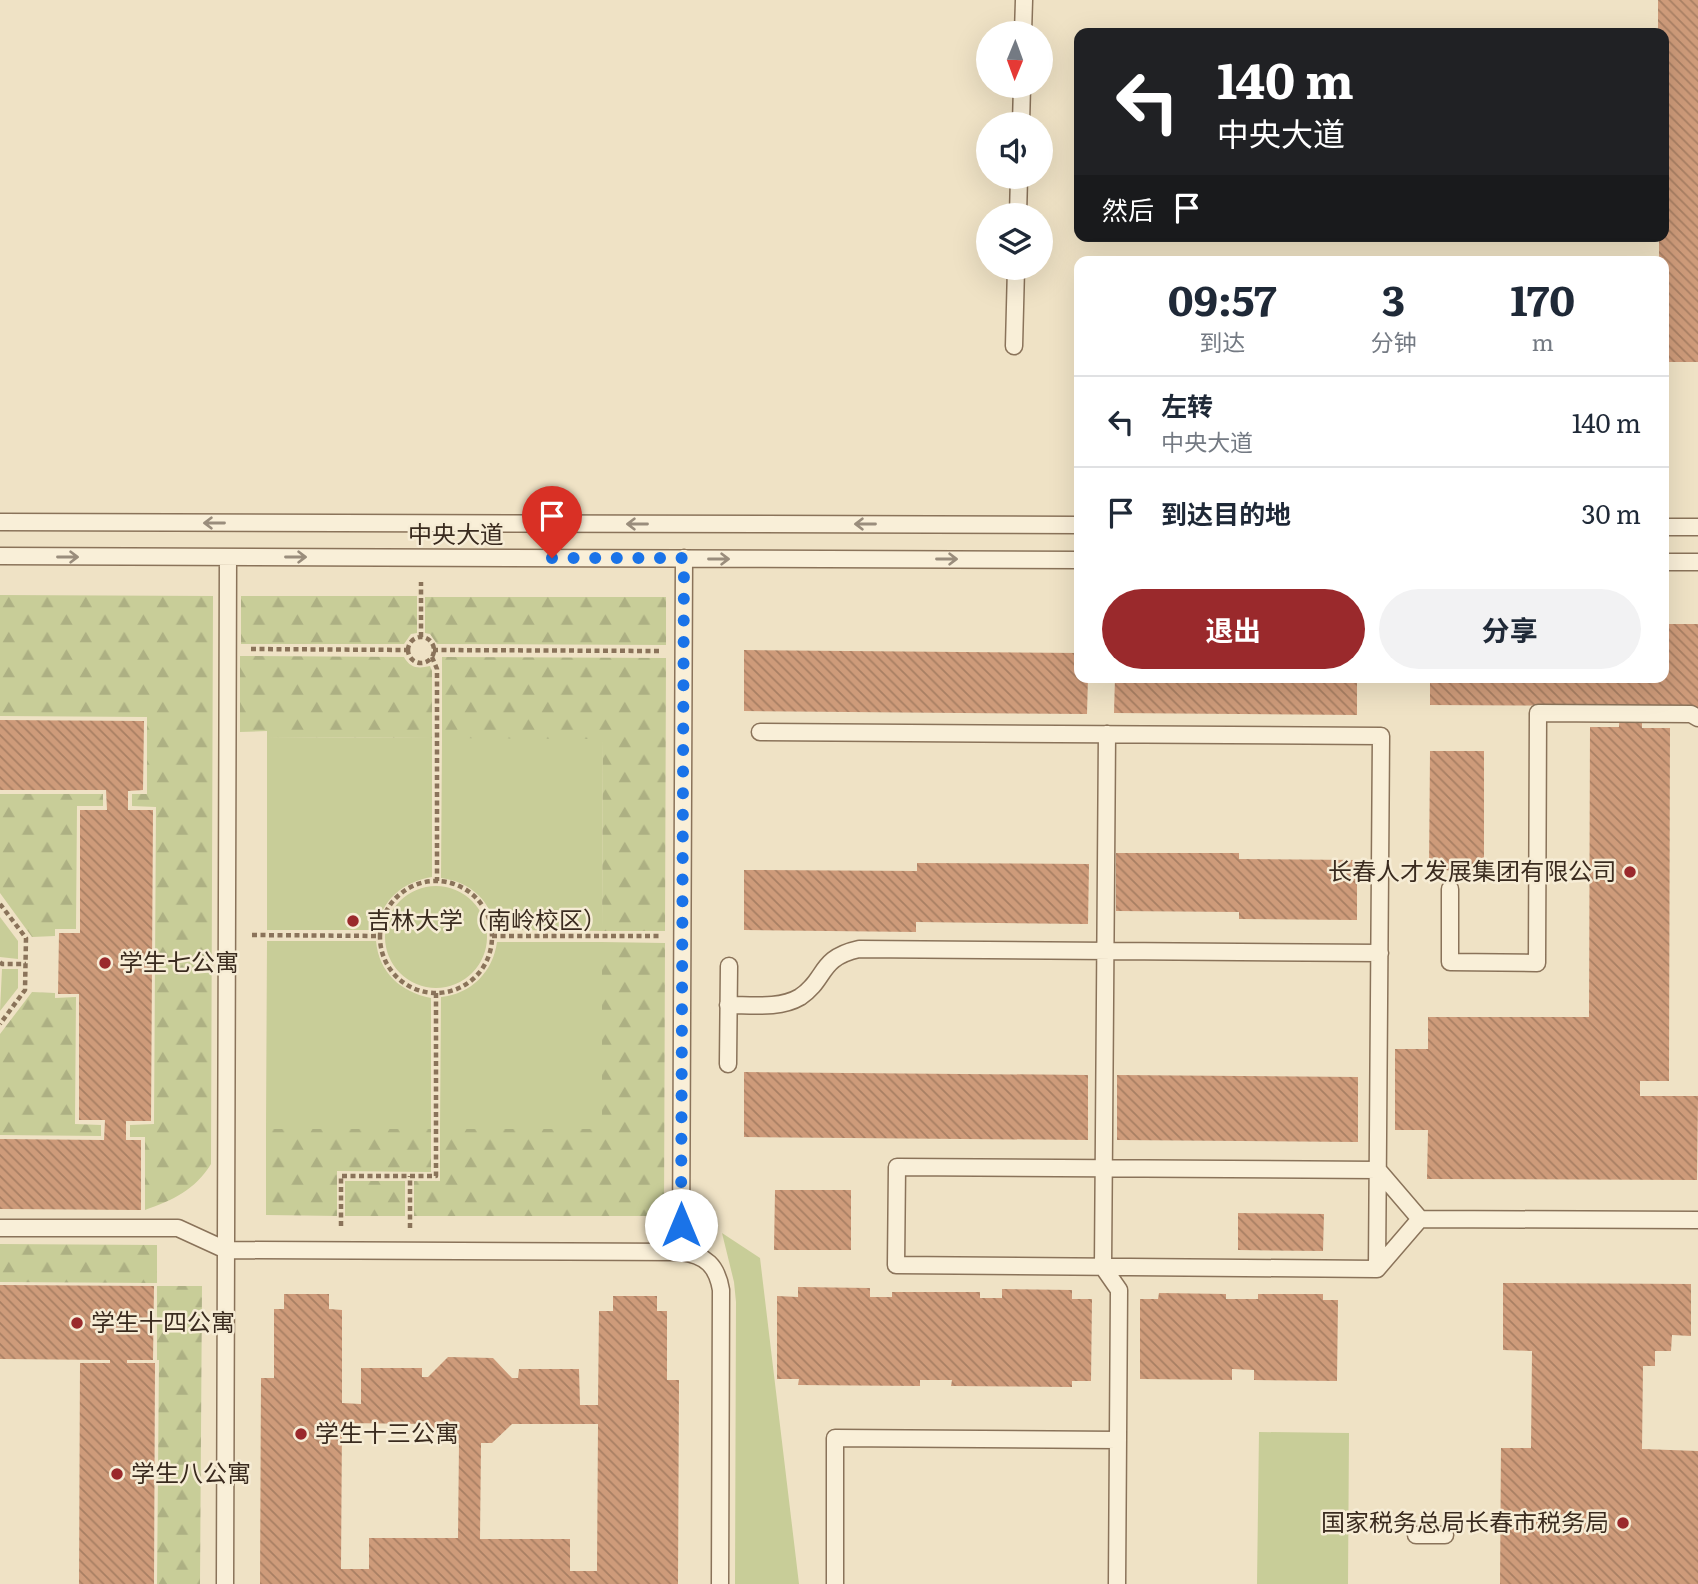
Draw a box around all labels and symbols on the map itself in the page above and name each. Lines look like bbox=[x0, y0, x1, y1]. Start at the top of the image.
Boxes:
north arrow bbox=[976, 21, 1054, 98]
pin bbox=[522, 486, 582, 558]
street label: 中央大道 bbox=[408, 515, 504, 550]
one-way arrow bbox=[202, 516, 225, 530]
one-way arrow bbox=[626, 517, 649, 531]
one-way arrow bbox=[853, 517, 876, 531]
one-way arrow bbox=[56, 550, 79, 564]
one-way arrow bbox=[284, 550, 307, 564]
one-way arrow bbox=[707, 552, 730, 566]
one-way arrow bbox=[935, 552, 958, 566]
place label: 长春人才发展集团有限公司 bbox=[1328, 852, 1616, 887]
marker: 长春人才发展集团有限公司 bbox=[1622, 864, 1638, 880]
place label: 吉林大学（南岭校区） bbox=[367, 901, 607, 936]
marker: 吉林大学（南岭校区） bbox=[345, 913, 361, 929]
place label: 学生七公寓 bbox=[119, 943, 239, 978]
marker: 学生七公寓 bbox=[97, 955, 113, 971]
position arrow bbox=[644, 1188, 718, 1262]
place label: 学生十四公寓 bbox=[91, 1303, 235, 1338]
marker: 学生十四公寓 bbox=[69, 1315, 85, 1331]
place label: 学生十三公寓 bbox=[315, 1414, 459, 1449]
marker: 学生十三公寓 bbox=[293, 1426, 309, 1442]
place label: 学生八公寓 bbox=[131, 1454, 251, 1489]
marker: 学生八公寓 bbox=[109, 1466, 125, 1482]
place label: 国家税务总局长春市税务局 bbox=[1321, 1503, 1609, 1538]
marker: 国家税务总局长春市税务局 bbox=[1615, 1515, 1631, 1531]

